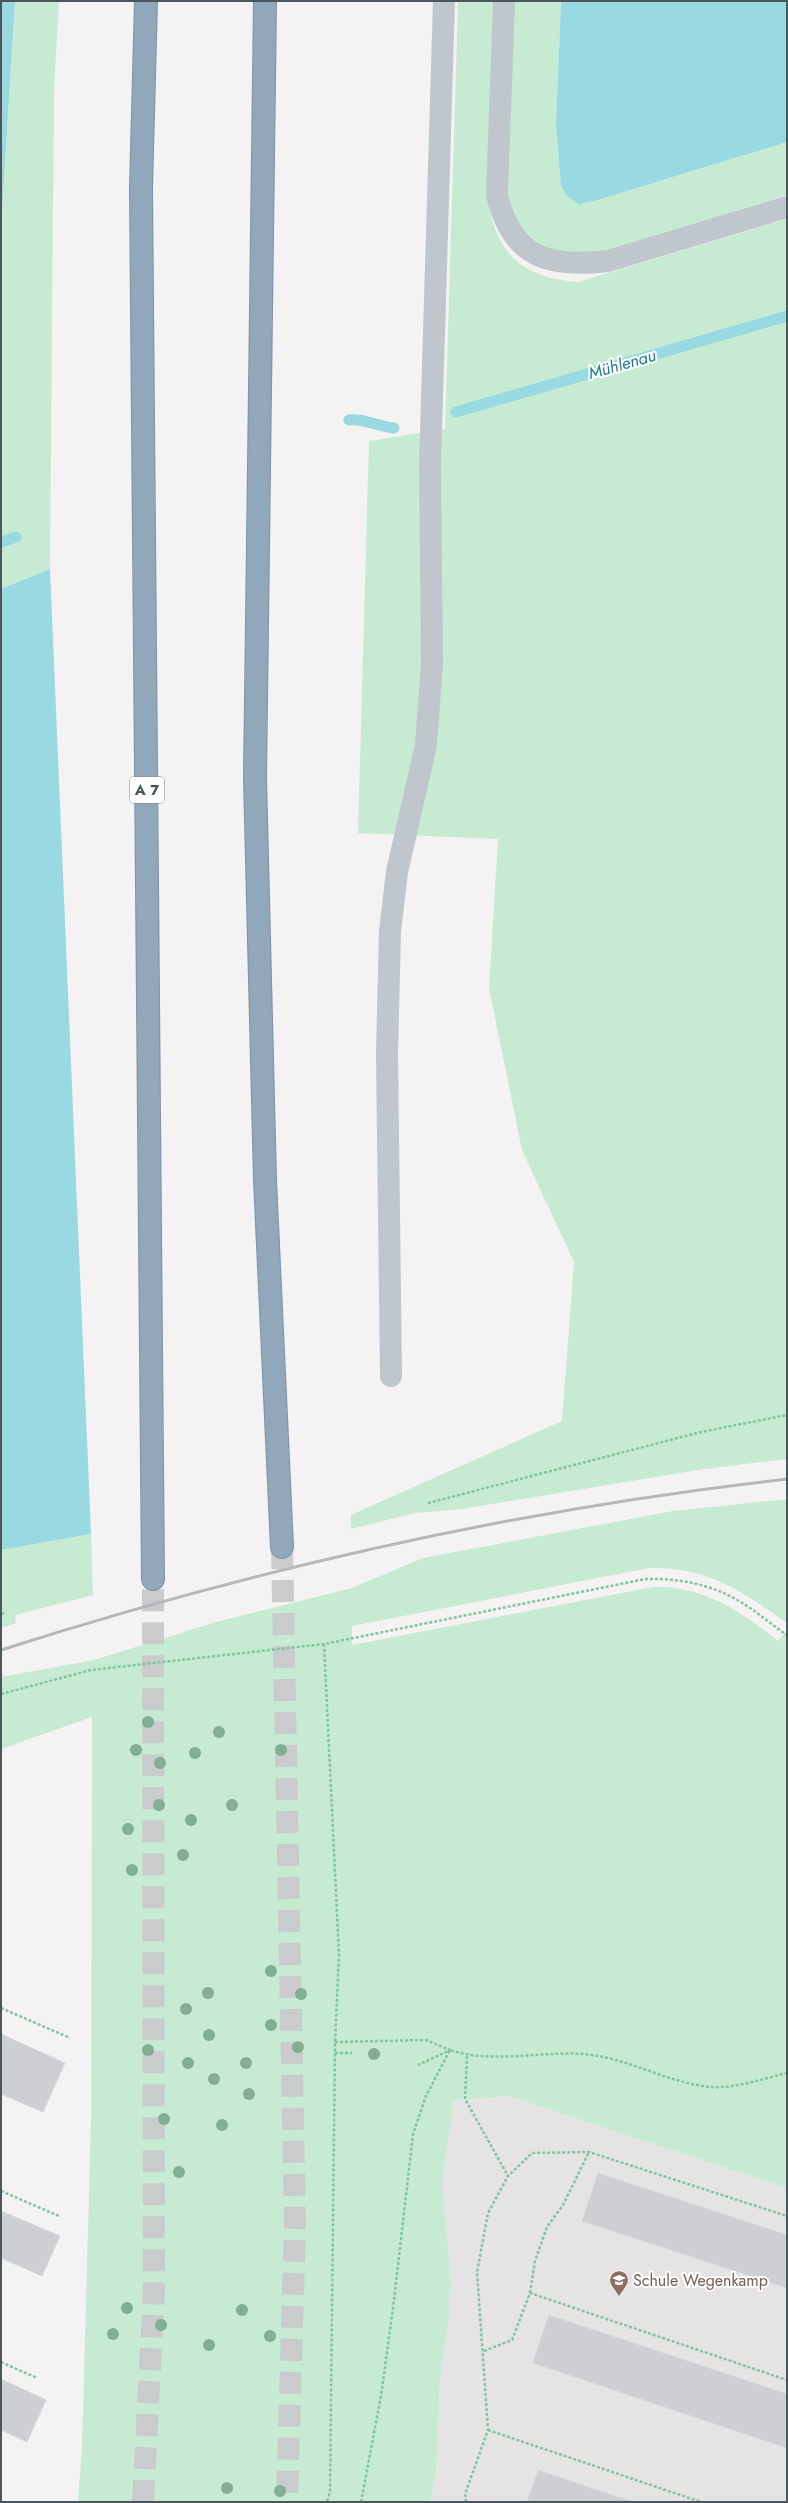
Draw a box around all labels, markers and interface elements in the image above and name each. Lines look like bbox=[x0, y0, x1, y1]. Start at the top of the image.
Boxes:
water label: Mühlenau bbox=[585, 343, 659, 385]
road number: A 7 bbox=[130, 777, 164, 803]
school or university icon: Schule Wegenkamp bbox=[608, 2269, 630, 2297]
place label: Schule Wegenkamp bbox=[633, 2269, 768, 2292]

